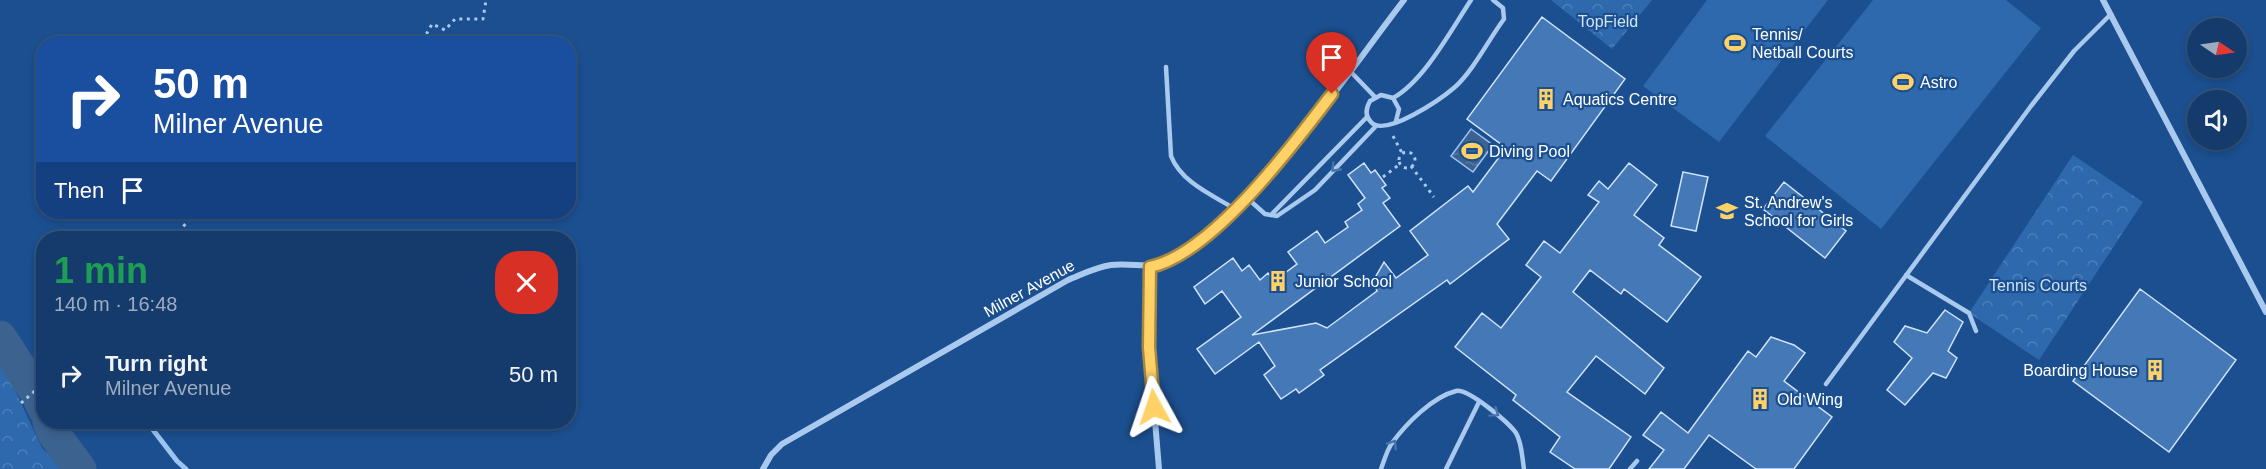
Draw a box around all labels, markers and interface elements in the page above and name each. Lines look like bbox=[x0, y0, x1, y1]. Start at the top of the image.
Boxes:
park label: TopField bbox=[1578, 13, 1638, 30]
north arrow bbox=[2187, 18, 2247, 78]
map controls bbox=[2187, 18, 2247, 150]
place label: Tennis/ Netball Courts bbox=[1752, 26, 1853, 61]
sports icon: Tennis/ Netball Courts bbox=[1723, 31, 1747, 55]
pin bbox=[1306, 32, 1357, 94]
icon: arrive bbox=[1315, 41, 1348, 74]
icon: right bbox=[54, 60, 132, 138]
text: 50 m bbox=[153, 60, 249, 107]
sports icon: Astro bbox=[1891, 70, 1915, 94]
place label: Astro bbox=[1920, 74, 1957, 91]
building icon: Aquatics Centre bbox=[1534, 87, 1558, 111]
button: sound bbox=[2187, 90, 2247, 150]
place label: Aquatics Centre bbox=[1563, 91, 1677, 108]
text: Milner Avenue bbox=[153, 109, 324, 139]
sports icon: Diving Pool bbox=[1460, 139, 1484, 163]
place label: Diving Pool bbox=[1489, 143, 1570, 160]
one-way arrow bbox=[1331, 162, 1342, 172]
icon: arrive bbox=[116, 174, 149, 207]
text: Then bbox=[54, 178, 104, 203]
place label: St. Andrew's School for Girls bbox=[1744, 194, 1853, 229]
school or university icon: St. Andrew's School for Girls bbox=[1715, 199, 1739, 223]
text: 1 min bbox=[54, 250, 148, 291]
button: close bbox=[495, 251, 558, 314]
street label: Milner Avenue bbox=[981, 256, 1078, 320]
building icon: Junior School bbox=[1266, 269, 1290, 293]
place label: Junior School bbox=[1295, 273, 1392, 290]
park label: Tennis Courts bbox=[1989, 277, 2087, 294]
text: 140 m · 16:48 bbox=[54, 293, 177, 315]
text: Turn right bbox=[105, 351, 207, 376]
building icon: Boarding House bbox=[2143, 358, 2167, 382]
icon: right bbox=[54, 359, 87, 392]
text: 50 m bbox=[509, 362, 558, 387]
place label: Boarding House bbox=[2023, 362, 2138, 379]
position arrow bbox=[1122, 375, 1186, 439]
text: Milner Avenue bbox=[105, 377, 231, 399]
building icon: Old Wing bbox=[1748, 387, 1772, 411]
place label: Old Wing bbox=[1777, 391, 1843, 408]
one-way arrow bbox=[1488, 406, 1499, 417]
one-way arrow bbox=[1386, 439, 1397, 450]

